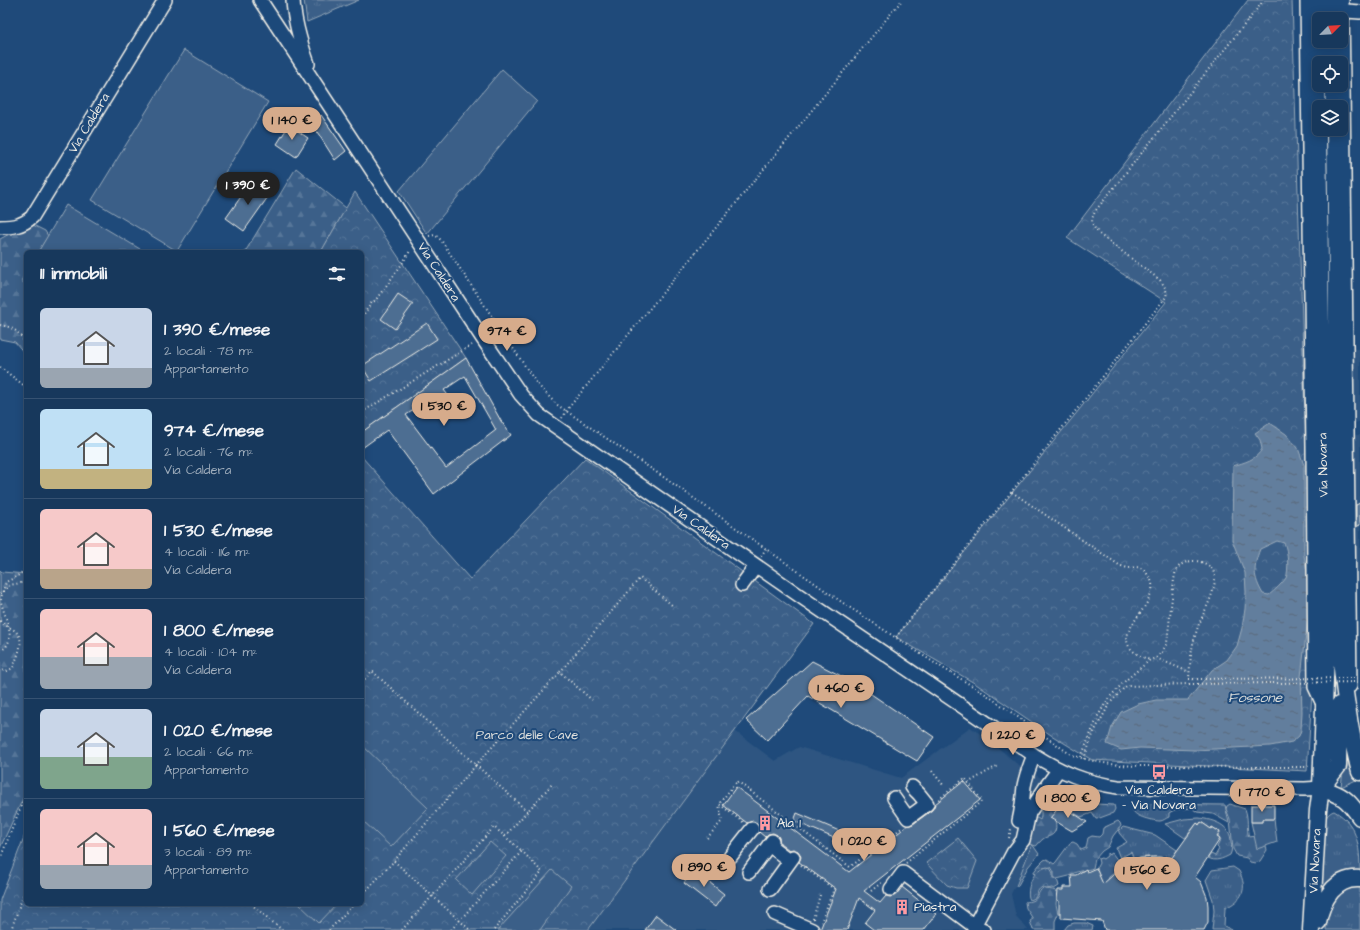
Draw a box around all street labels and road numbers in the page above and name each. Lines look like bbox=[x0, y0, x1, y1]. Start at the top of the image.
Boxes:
street label: Via Caldera bbox=[64, 89, 114, 156]
street label: Via Caldera bbox=[413, 239, 465, 305]
street label: Via Novara bbox=[1313, 432, 1333, 497]
street label: Via Caldera bbox=[668, 500, 734, 554]
street label: Via Novara bbox=[1304, 828, 1326, 894]

